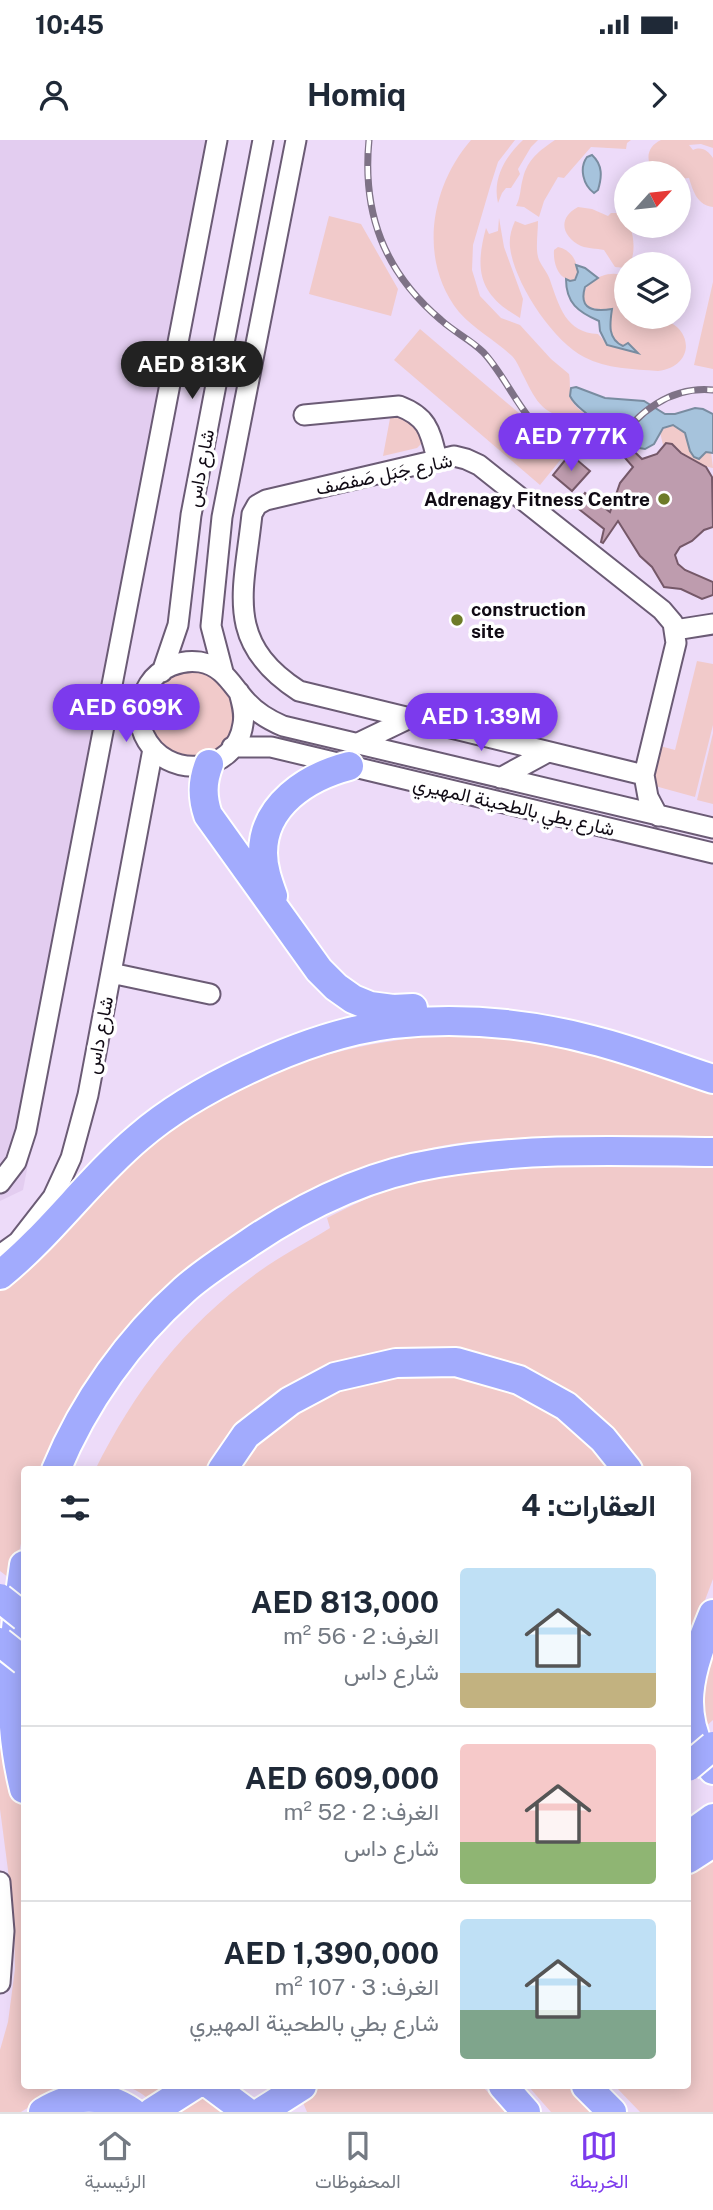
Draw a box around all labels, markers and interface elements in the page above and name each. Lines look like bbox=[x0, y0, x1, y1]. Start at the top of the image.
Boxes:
text: 10:45 bbox=[35, 9, 104, 40]
icon: person bbox=[35, 76, 73, 114]
text: Homiq bbox=[307, 76, 406, 113]
icon: forward bbox=[640, 76, 678, 114]
north arrow bbox=[614, 161, 691, 238]
map controls bbox=[614, 161, 691, 329]
button: layers bbox=[614, 252, 691, 329]
pin: AED 813K bbox=[120, 342, 264, 401]
text: AED 813K bbox=[137, 350, 247, 377]
pin: AED 777K bbox=[499, 414, 643, 473]
text: AED 777K bbox=[514, 422, 628, 449]
street label: شارع داس bbox=[182, 427, 220, 509]
street label: شارع جَبَل صَفصَف bbox=[314, 449, 455, 501]
place label: Adrenagy Fitness Centre bbox=[424, 488, 650, 510]
marker: Adrenagy Fitness Centre bbox=[656, 491, 672, 507]
place label: construction site bbox=[471, 598, 586, 642]
marker: construction site bbox=[449, 612, 465, 628]
pin: AED 609K bbox=[54, 684, 198, 744]
text: AED 609K bbox=[69, 693, 183, 720]
pin: AED 1.39M bbox=[401, 694, 561, 753]
text: AED 1.39M bbox=[421, 702, 541, 729]
street label: شارع بطي بالطحينة المهيري bbox=[410, 772, 617, 845]
street label: شارع داس bbox=[81, 994, 119, 1076]
text: العقارات: 4 bbox=[521, 1487, 656, 1523]
icon: filters bbox=[56, 1489, 94, 1527]
text: AED 813,000 bbox=[251, 1584, 439, 1620]
icon: home bbox=[516, 1596, 600, 1680]
text: الغرف: 2 · 56 m² bbox=[283, 1622, 439, 1649]
text: شارع داس bbox=[344, 1658, 439, 1685]
text: AED 609,000 bbox=[245, 1760, 439, 1796]
icon: home bbox=[516, 1772, 600, 1856]
text: الغرف: 2 · 52 m² bbox=[284, 1798, 439, 1825]
text: شارع داس bbox=[344, 1834, 439, 1861]
text: AED 1,390,000 bbox=[224, 1935, 439, 1971]
icon: home bbox=[516, 1947, 600, 2031]
text: الغرف: 3 · 107 m² bbox=[274, 1973, 439, 2000]
text: شارع بطي بالطحينة المهيري bbox=[189, 2009, 439, 2036]
tab: الرئيسية bbox=[85, 2127, 146, 2198]
tab: المحفوظات bbox=[315, 2127, 401, 2198]
tab: الخريطة bbox=[570, 2127, 628, 2198]

